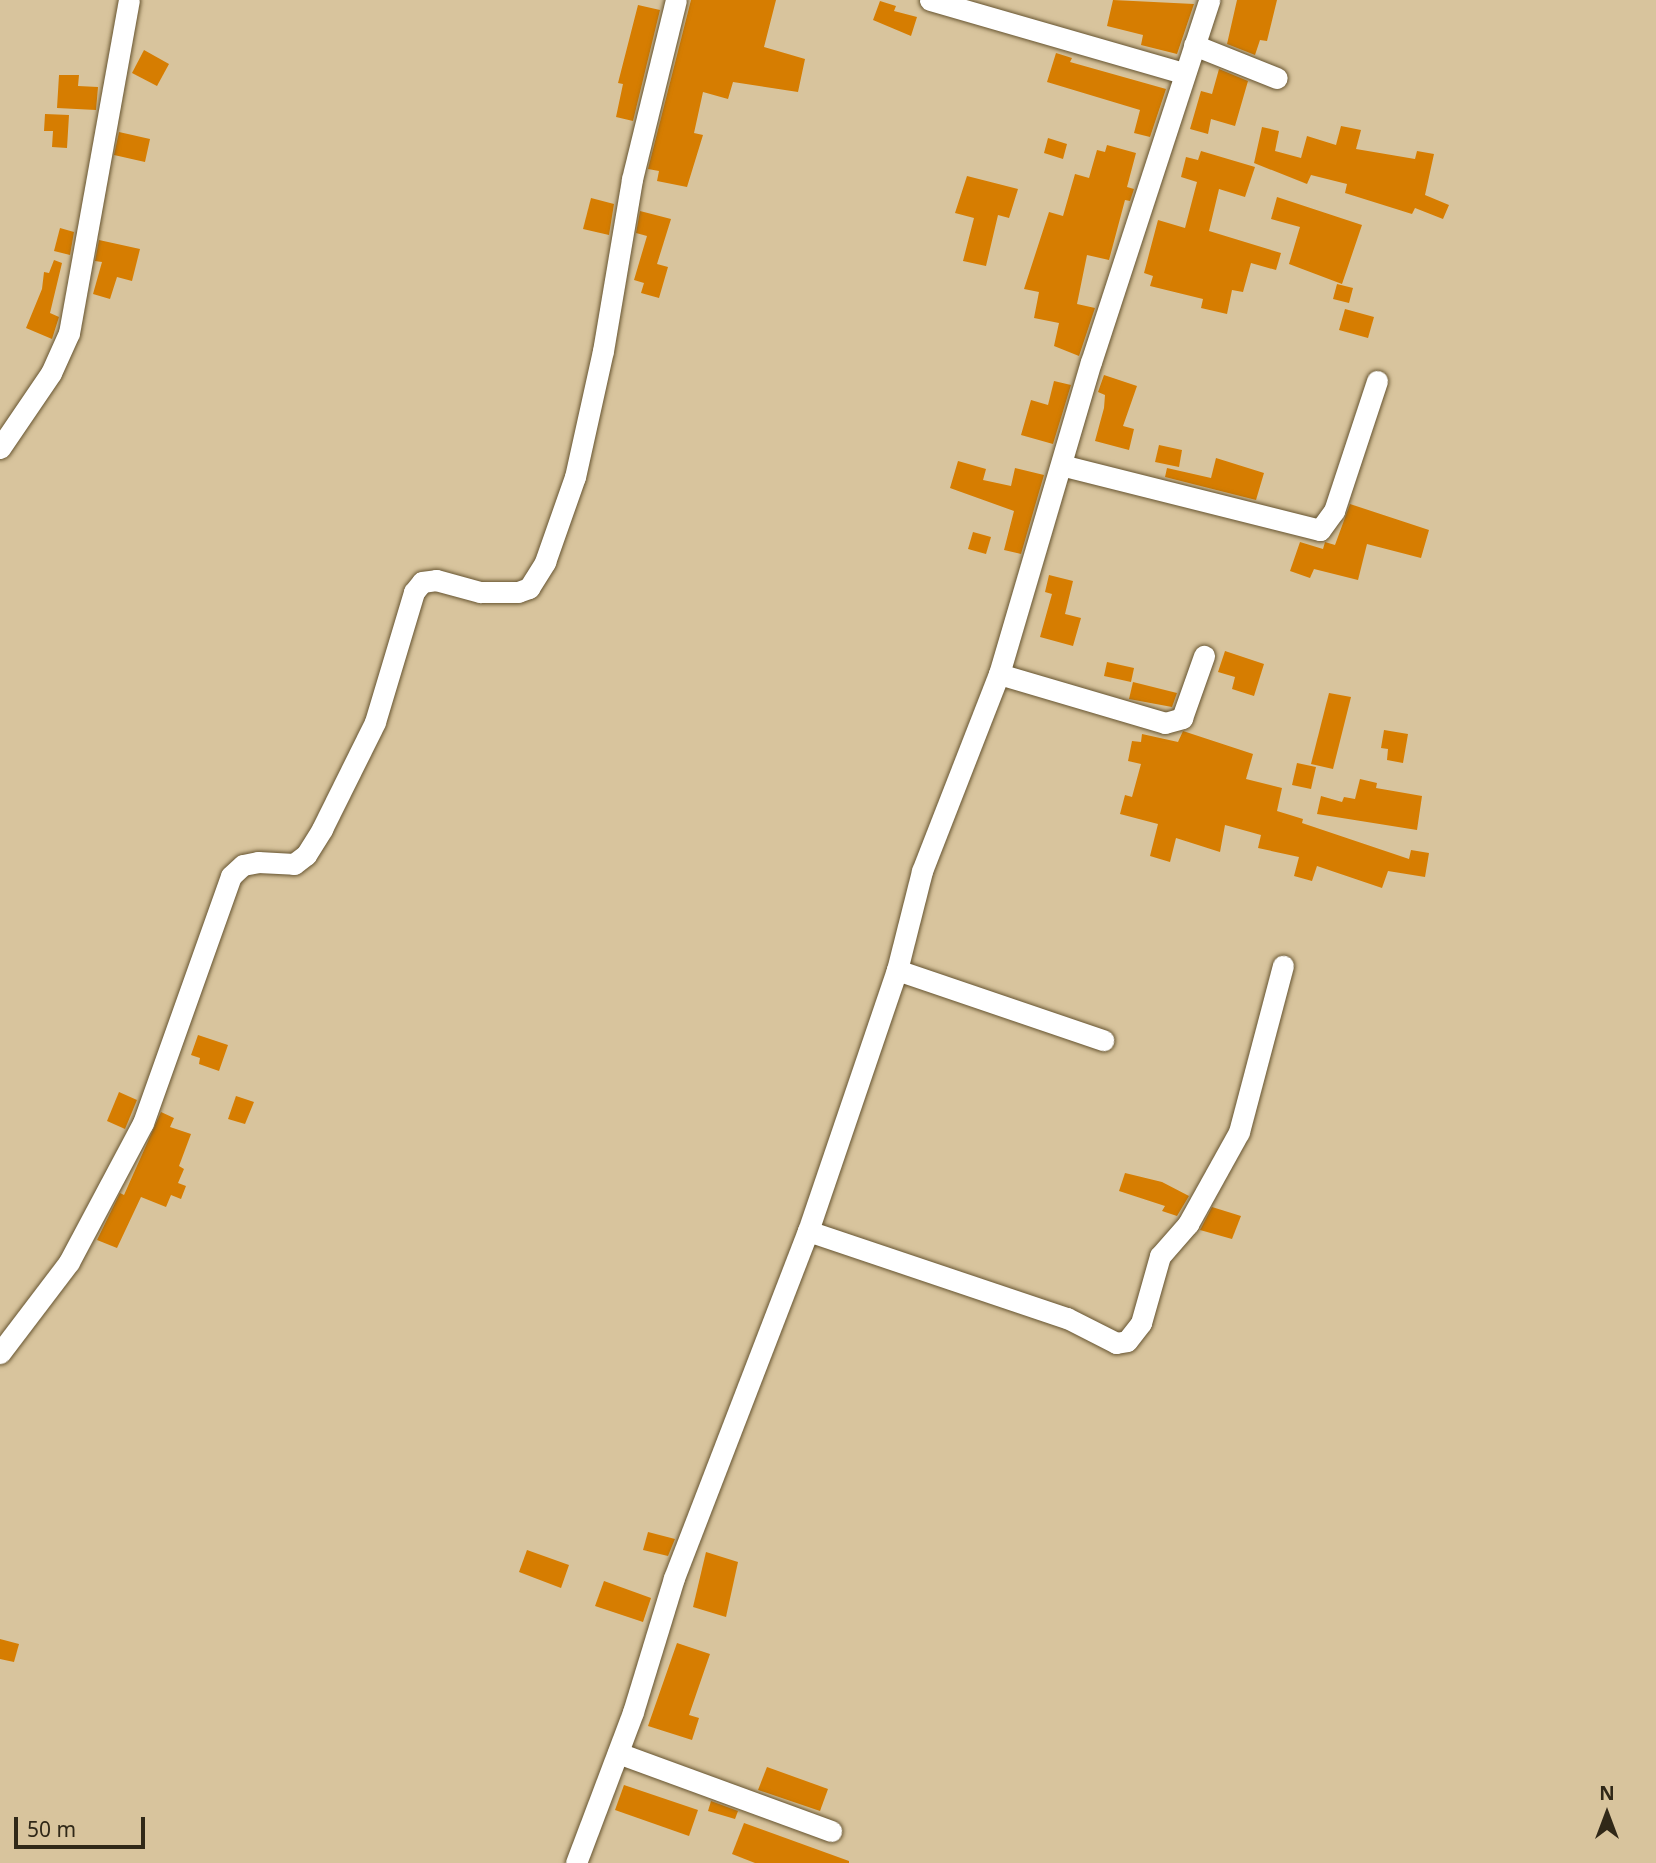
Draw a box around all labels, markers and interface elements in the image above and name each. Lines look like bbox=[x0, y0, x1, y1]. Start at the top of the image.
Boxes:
north arrow bbox=[1572, 1779, 1642, 1849]
text: N bbox=[1599, 1780, 1615, 1806]
scale bar bbox=[18, 1804, 149, 1848]
text: 50 m bbox=[27, 1815, 76, 1843]

